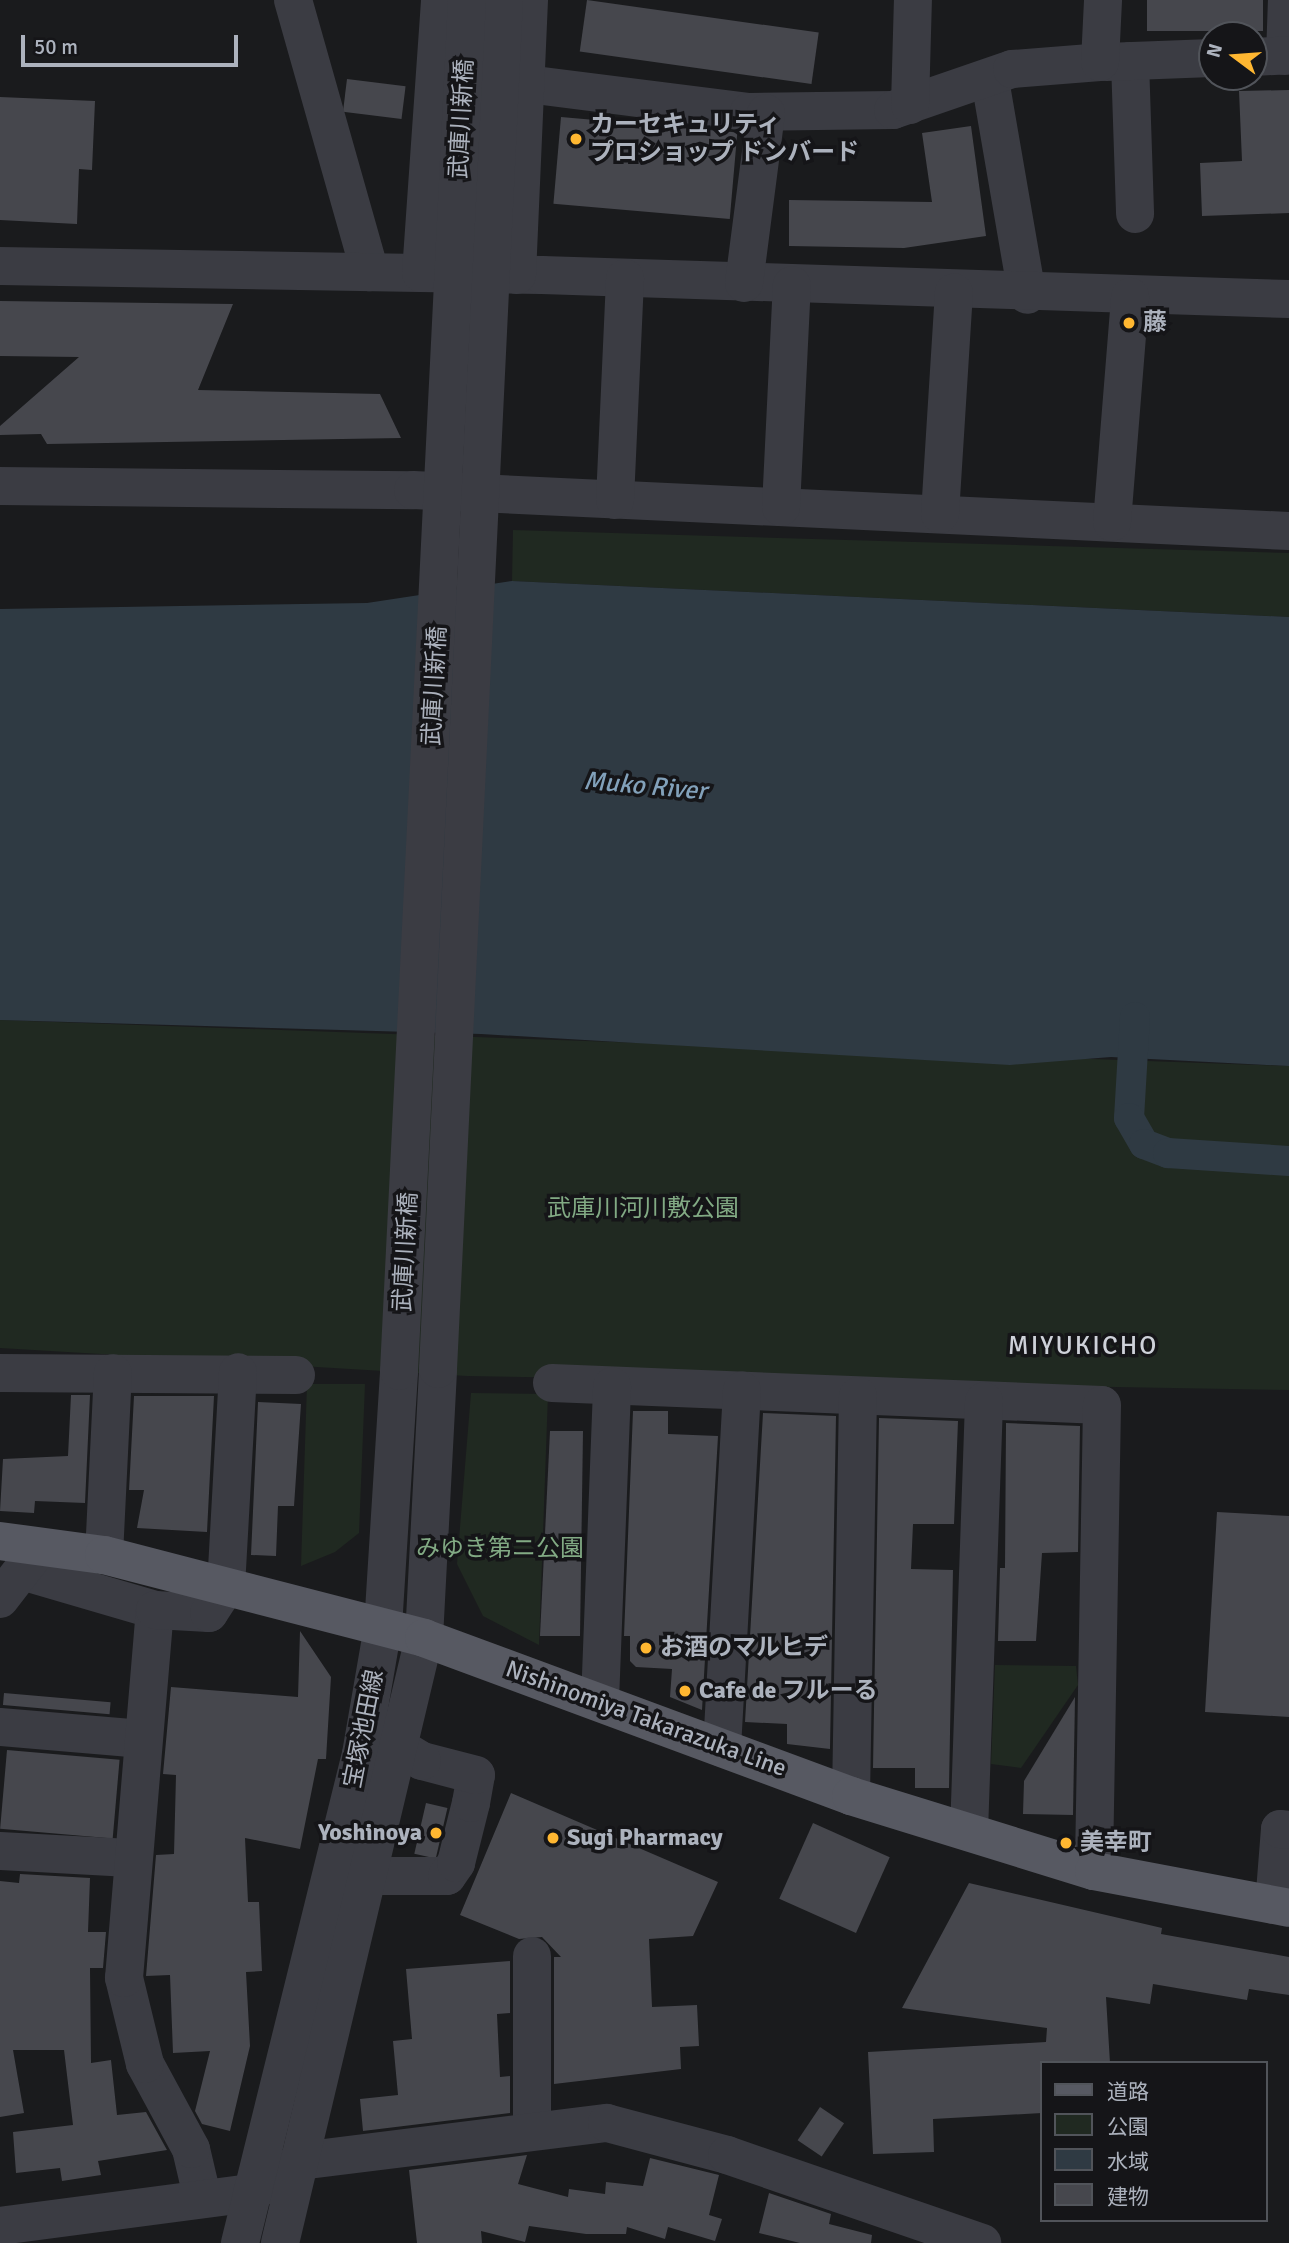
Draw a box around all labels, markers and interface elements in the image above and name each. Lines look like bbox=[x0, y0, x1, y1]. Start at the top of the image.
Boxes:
scale bar bbox=[24, 21, 242, 65]
north arrow bbox=[1198, 21, 1268, 91]
text: 50 m bbox=[34, 34, 78, 60]
text: N bbox=[1201, 41, 1228, 60]
street label: 武庫川新橋 bbox=[444, 58, 480, 180]
place label: カーセキュリティ プロショップ ドンバード bbox=[590, 111, 859, 167]
marker: カーセキュリティ プロショップ ドンバード bbox=[568, 131, 584, 147]
place label: 藤 bbox=[1143, 309, 1167, 337]
marker: 藤 bbox=[1121, 315, 1137, 331]
street label: 武庫川新橋 bbox=[417, 625, 453, 747]
water label: Muko River bbox=[582, 766, 708, 808]
street label: 武庫川新橋 bbox=[388, 1191, 424, 1313]
park label: 武庫川河川敷公園 bbox=[547, 1195, 739, 1223]
district label: MIYUKICHO bbox=[1009, 1331, 1157, 1363]
park label: みゆき第ニ公園 bbox=[416, 1535, 584, 1563]
place label: お酒のマルヒデ bbox=[660, 1634, 828, 1662]
marker: お酒のマルヒデ bbox=[638, 1640, 654, 1656]
street label: Nishinomiya Takarazuka Line bbox=[502, 1655, 790, 1783]
street label: 宝塚池田線 bbox=[338, 1667, 390, 1791]
place label: Cafe de フルーる bbox=[699, 1677, 878, 1705]
marker: Cafe de フルーる bbox=[677, 1683, 693, 1699]
place label: Yoshinoya bbox=[318, 1819, 422, 1847]
place label: Sugi Pharmacy bbox=[567, 1824, 723, 1852]
marker: Yoshinoya bbox=[428, 1825, 444, 1841]
place label: 美幸町 bbox=[1080, 1829, 1152, 1857]
marker: Sugi Pharmacy bbox=[545, 1830, 561, 1846]
marker: 美幸町 bbox=[1058, 1835, 1074, 1851]
legend bbox=[1040, 2061, 1268, 2222]
text: 道路 bbox=[1107, 2079, 1149, 2105]
text: 公園 bbox=[1107, 2114, 1149, 2140]
text: 水域 bbox=[1107, 2149, 1149, 2175]
text: 建物 bbox=[1107, 2184, 1149, 2210]

